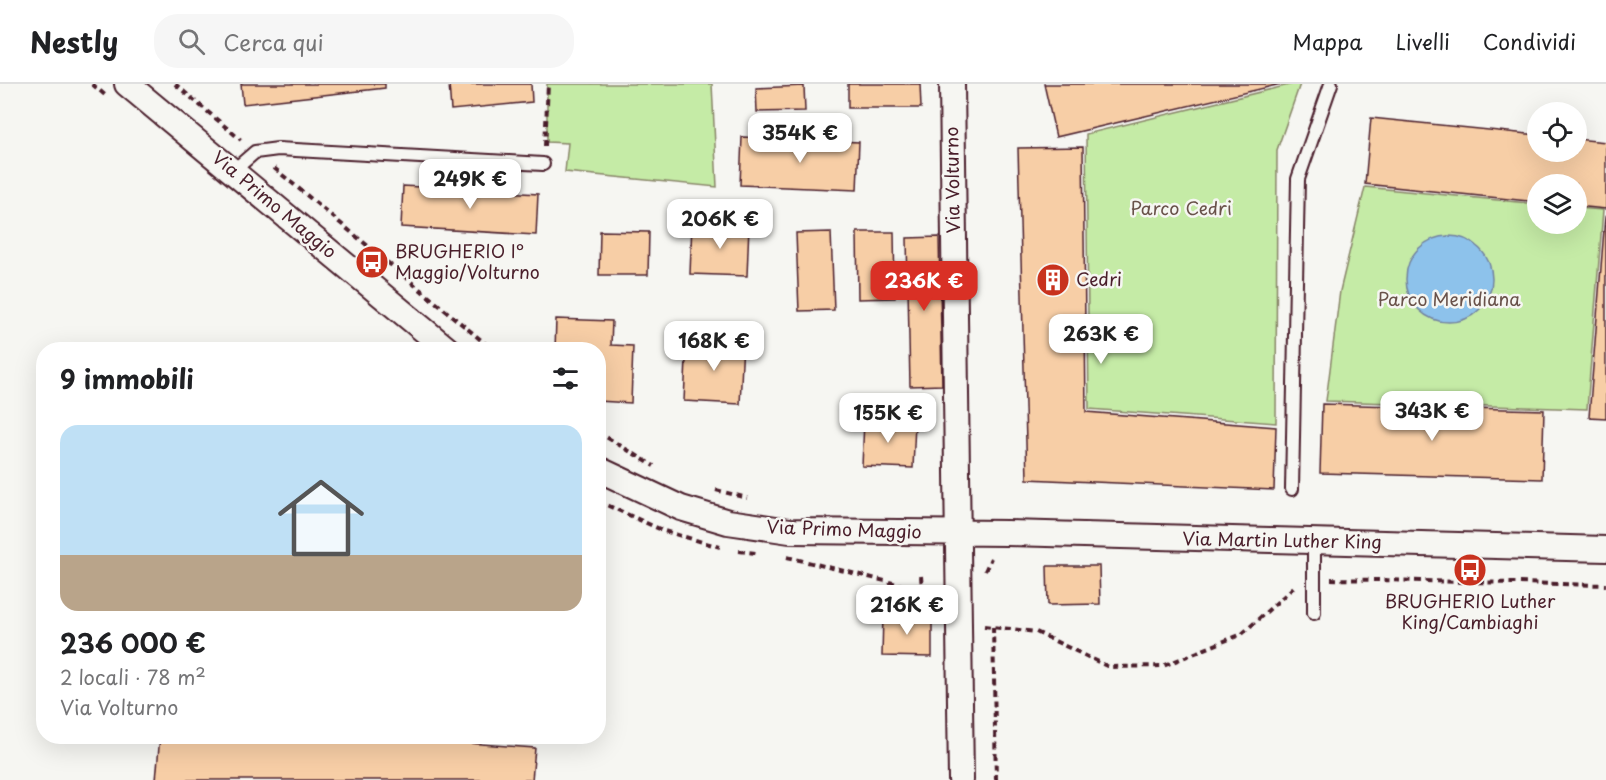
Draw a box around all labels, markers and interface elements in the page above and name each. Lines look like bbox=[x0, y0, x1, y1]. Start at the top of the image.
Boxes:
search box bbox=[154, 14, 574, 68]
text: Nestly bbox=[30, 20, 118, 63]
icon: search bbox=[175, 25, 208, 58]
text: Cerca qui bbox=[223, 25, 324, 58]
text: Mappa bbox=[1293, 25, 1363, 57]
text: Livelli bbox=[1396, 25, 1450, 57]
text: Condividi bbox=[1483, 25, 1576, 57]
map controls bbox=[1527, 102, 1587, 234]
button: locate bbox=[1527, 102, 1587, 162]
pin: 354K € bbox=[751, 113, 849, 164]
text: 354K € bbox=[762, 117, 838, 147]
street label: Via Volturno bbox=[937, 127, 966, 234]
street label: Via Primo Maggio bbox=[207, 144, 343, 264]
pin: 249K € bbox=[421, 159, 519, 210]
text: 249K € bbox=[433, 163, 507, 193]
button: layers bbox=[1527, 174, 1587, 234]
park label: Parco Cedri bbox=[1130, 194, 1232, 221]
pin: 206K € bbox=[671, 199, 769, 250]
text: 206K € bbox=[681, 203, 759, 233]
place label: BRUGHERIO I° Maggio/Volturno bbox=[395, 237, 540, 285]
bus stop icon: BRUGHERIO I° Maggio/Volturno bbox=[354, 244, 390, 280]
pin: 236K € bbox=[875, 261, 973, 312]
building icon: Cedri bbox=[1035, 262, 1071, 298]
text: 236K € bbox=[885, 265, 963, 295]
place label: Cedri bbox=[1076, 265, 1122, 292]
park label: Parco Meridiana bbox=[1378, 285, 1521, 312]
pin: 263K € bbox=[1052, 314, 1150, 365]
text: 263K € bbox=[1063, 318, 1139, 348]
pin: 168K € bbox=[665, 321, 763, 372]
text: 168K € bbox=[678, 325, 750, 355]
text: 9 immobili bbox=[60, 359, 194, 398]
icon: filters bbox=[549, 362, 582, 395]
pin: 343K € bbox=[1383, 391, 1481, 442]
pin: 155K € bbox=[839, 393, 937, 444]
text: 343K € bbox=[1394, 395, 1470, 425]
text: 155K € bbox=[853, 397, 923, 427]
icon: home bbox=[267, 464, 375, 572]
street label: Via Primo Maggio bbox=[766, 512, 922, 545]
street label: Via Martin Luther King bbox=[1182, 524, 1382, 555]
bus stop icon: BRUGHERIO Luther King/Cambiaghi bbox=[1452, 552, 1488, 588]
pin: 216K € bbox=[858, 585, 956, 636]
place label: BRUGHERIO Luther King/Cambiaghi bbox=[1385, 587, 1556, 635]
text: 216K € bbox=[870, 589, 944, 619]
text: 236 000 € bbox=[60, 623, 206, 662]
text: 2 locali · 78 m² bbox=[60, 662, 206, 692]
text: Via Volturno bbox=[60, 692, 178, 722]

